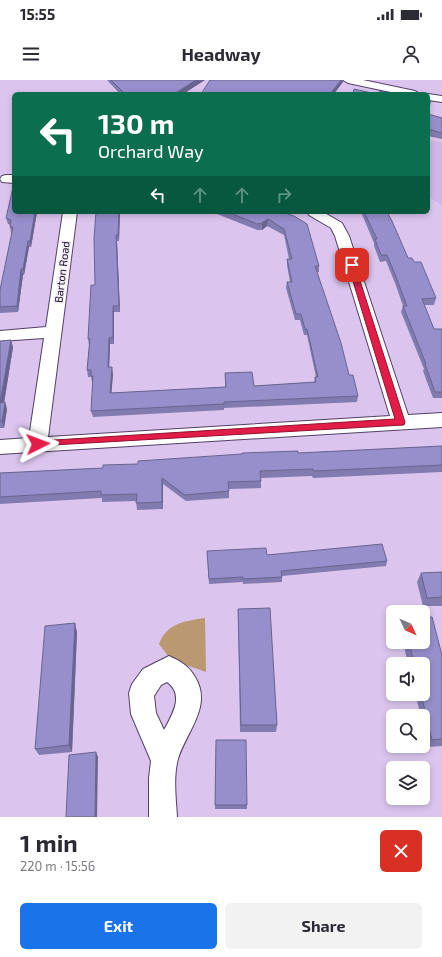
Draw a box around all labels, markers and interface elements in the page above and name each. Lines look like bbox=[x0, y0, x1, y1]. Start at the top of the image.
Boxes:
text: 15:55 bbox=[20, 5, 55, 23]
icon: menu bbox=[20, 43, 42, 65]
text: Headway bbox=[181, 43, 261, 65]
icon: person bbox=[400, 43, 422, 65]
text: 130 m bbox=[98, 106, 174, 140]
icon: left bbox=[32, 108, 84, 160]
text: Orchard Way bbox=[98, 140, 204, 162]
icon: left bbox=[147, 184, 169, 206]
icon: ahead bbox=[189, 184, 211, 206]
icon: ahead bbox=[231, 184, 253, 206]
icon: right bbox=[273, 184, 295, 206]
street label: Barton Road bbox=[51, 240, 72, 303]
pin bbox=[335, 248, 369, 282]
icon: arrive bbox=[341, 254, 363, 276]
position arrow bbox=[17, 423, 59, 465]
north arrow bbox=[386, 605, 430, 649]
map controls bbox=[386, 605, 430, 805]
button: sound bbox=[386, 657, 430, 701]
button: search bbox=[386, 709, 430, 753]
button: layers bbox=[386, 761, 430, 805]
text: 1 min bbox=[20, 828, 78, 857]
button: close bbox=[380, 830, 422, 872]
text: 220 m · 15:56 bbox=[20, 858, 95, 874]
button: Exit bbox=[20, 903, 217, 949]
button: Share bbox=[225, 903, 422, 949]

